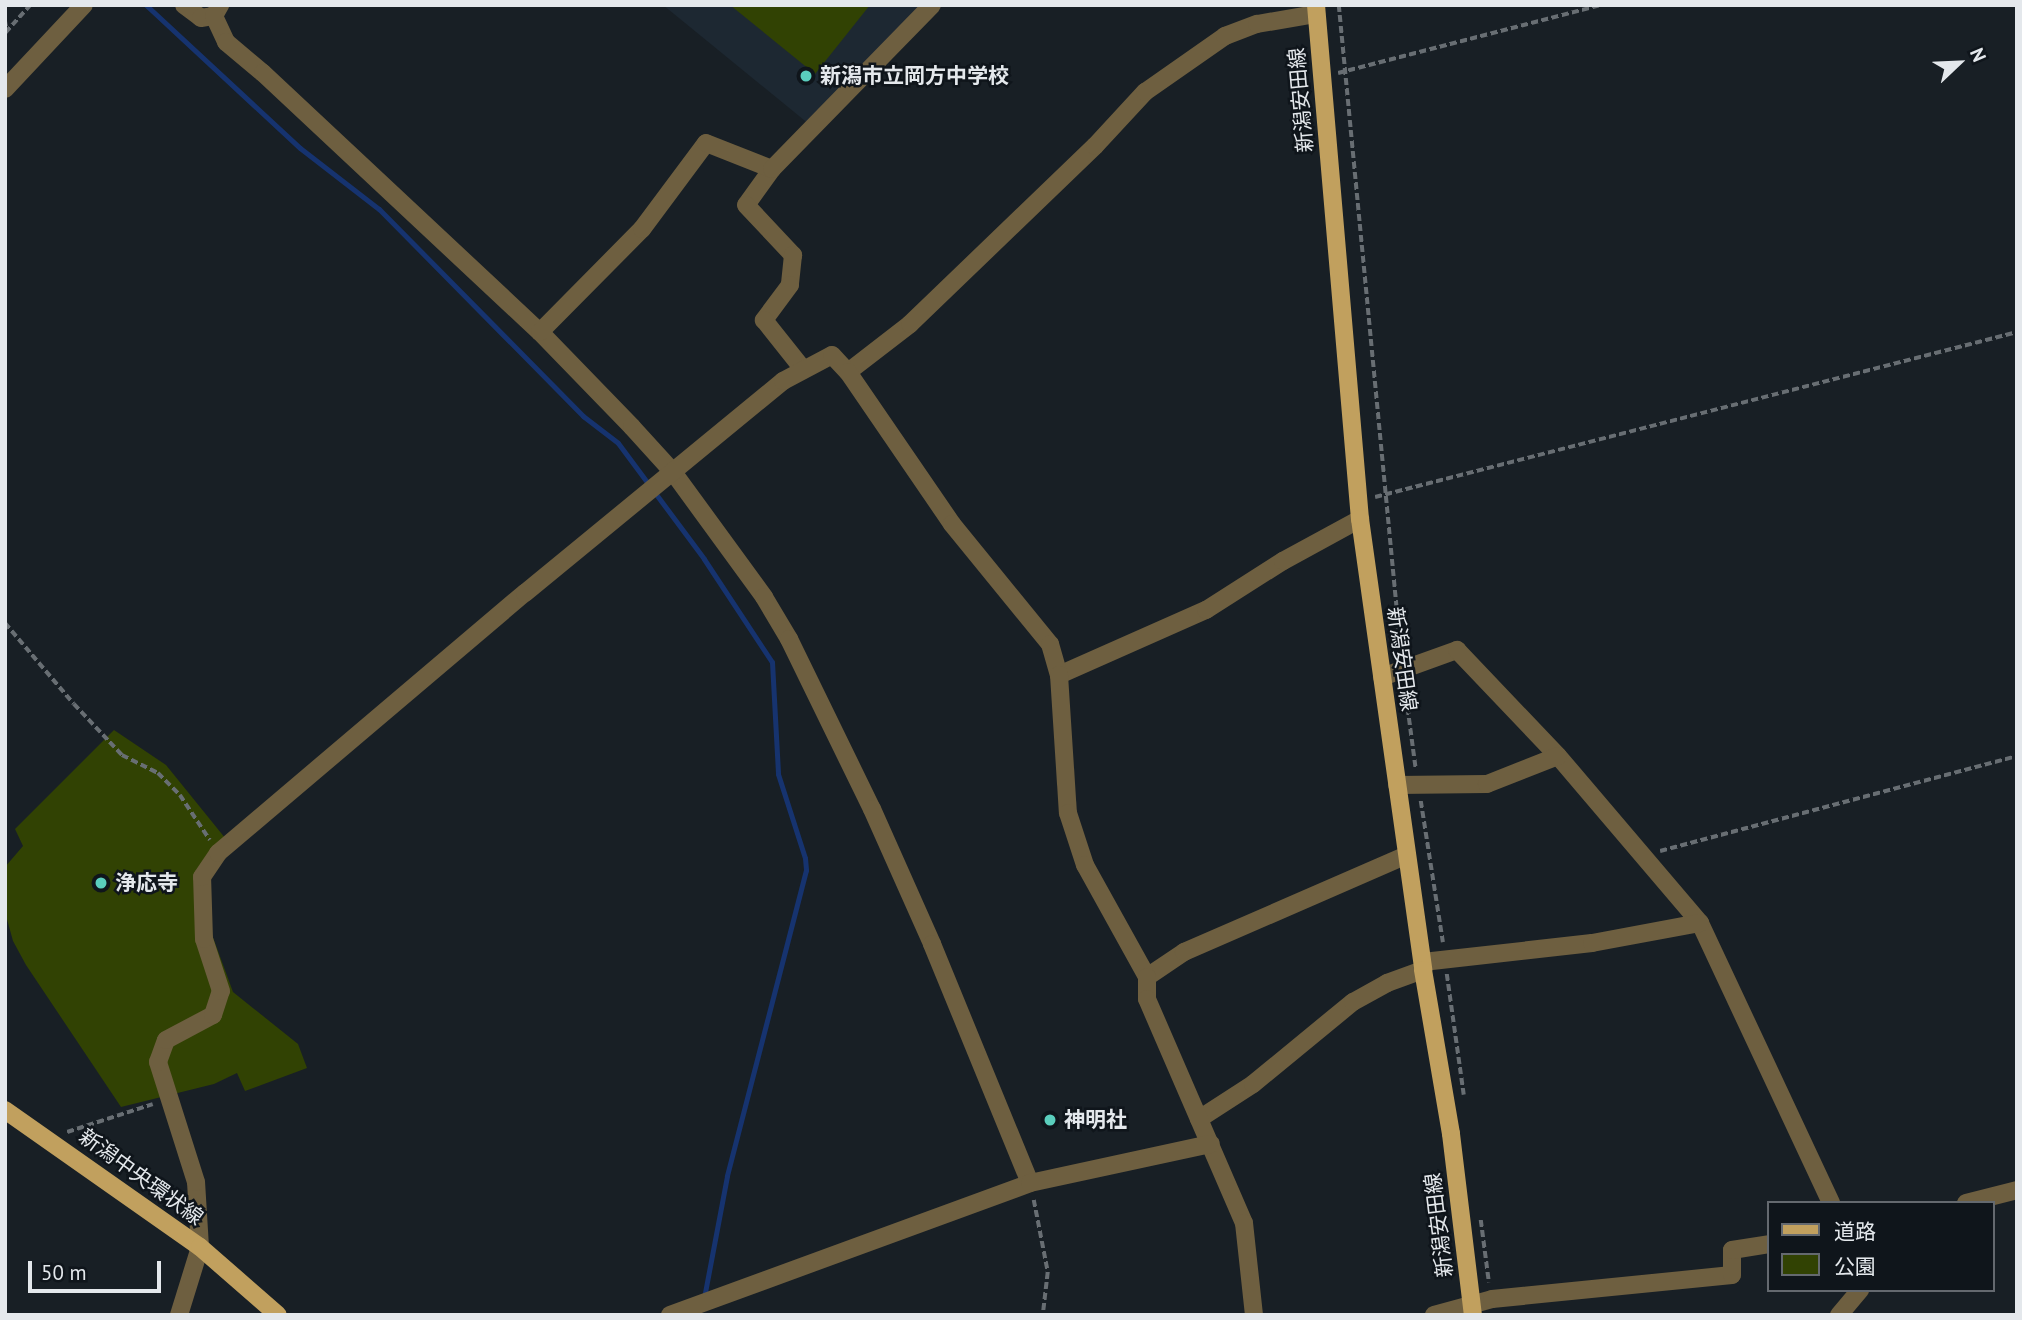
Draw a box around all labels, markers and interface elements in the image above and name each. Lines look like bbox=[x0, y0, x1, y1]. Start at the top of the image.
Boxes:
north arrow bbox=[1924, 28, 1994, 98]
text: N bbox=[1965, 44, 1992, 65]
street label: 新潟安田線 bbox=[1284, 47, 1318, 153]
place label: 新潟市立岡方中学校 bbox=[820, 63, 1009, 89]
marker: 新潟市立岡方中学校 bbox=[798, 68, 814, 84]
street label: 新潟安田線 bbox=[1382, 605, 1422, 713]
place label: 浄応寺 bbox=[115, 870, 178, 896]
marker: 浄応寺 bbox=[93, 875, 109, 891]
place label: 神明社 bbox=[1064, 1107, 1127, 1133]
marker: 神明社 bbox=[1042, 1112, 1058, 1128]
street label: 新潟中央環状線 bbox=[74, 1124, 208, 1230]
street label: 新潟安田線 bbox=[1420, 1171, 1458, 1279]
legend bbox=[1766, 1201, 1994, 1292]
text: 道路 bbox=[1834, 1218, 1876, 1245]
scale bar bbox=[32, 1246, 164, 1290]
text: 公園 bbox=[1834, 1253, 1876, 1280]
text: 50 m bbox=[41, 1259, 87, 1286]

